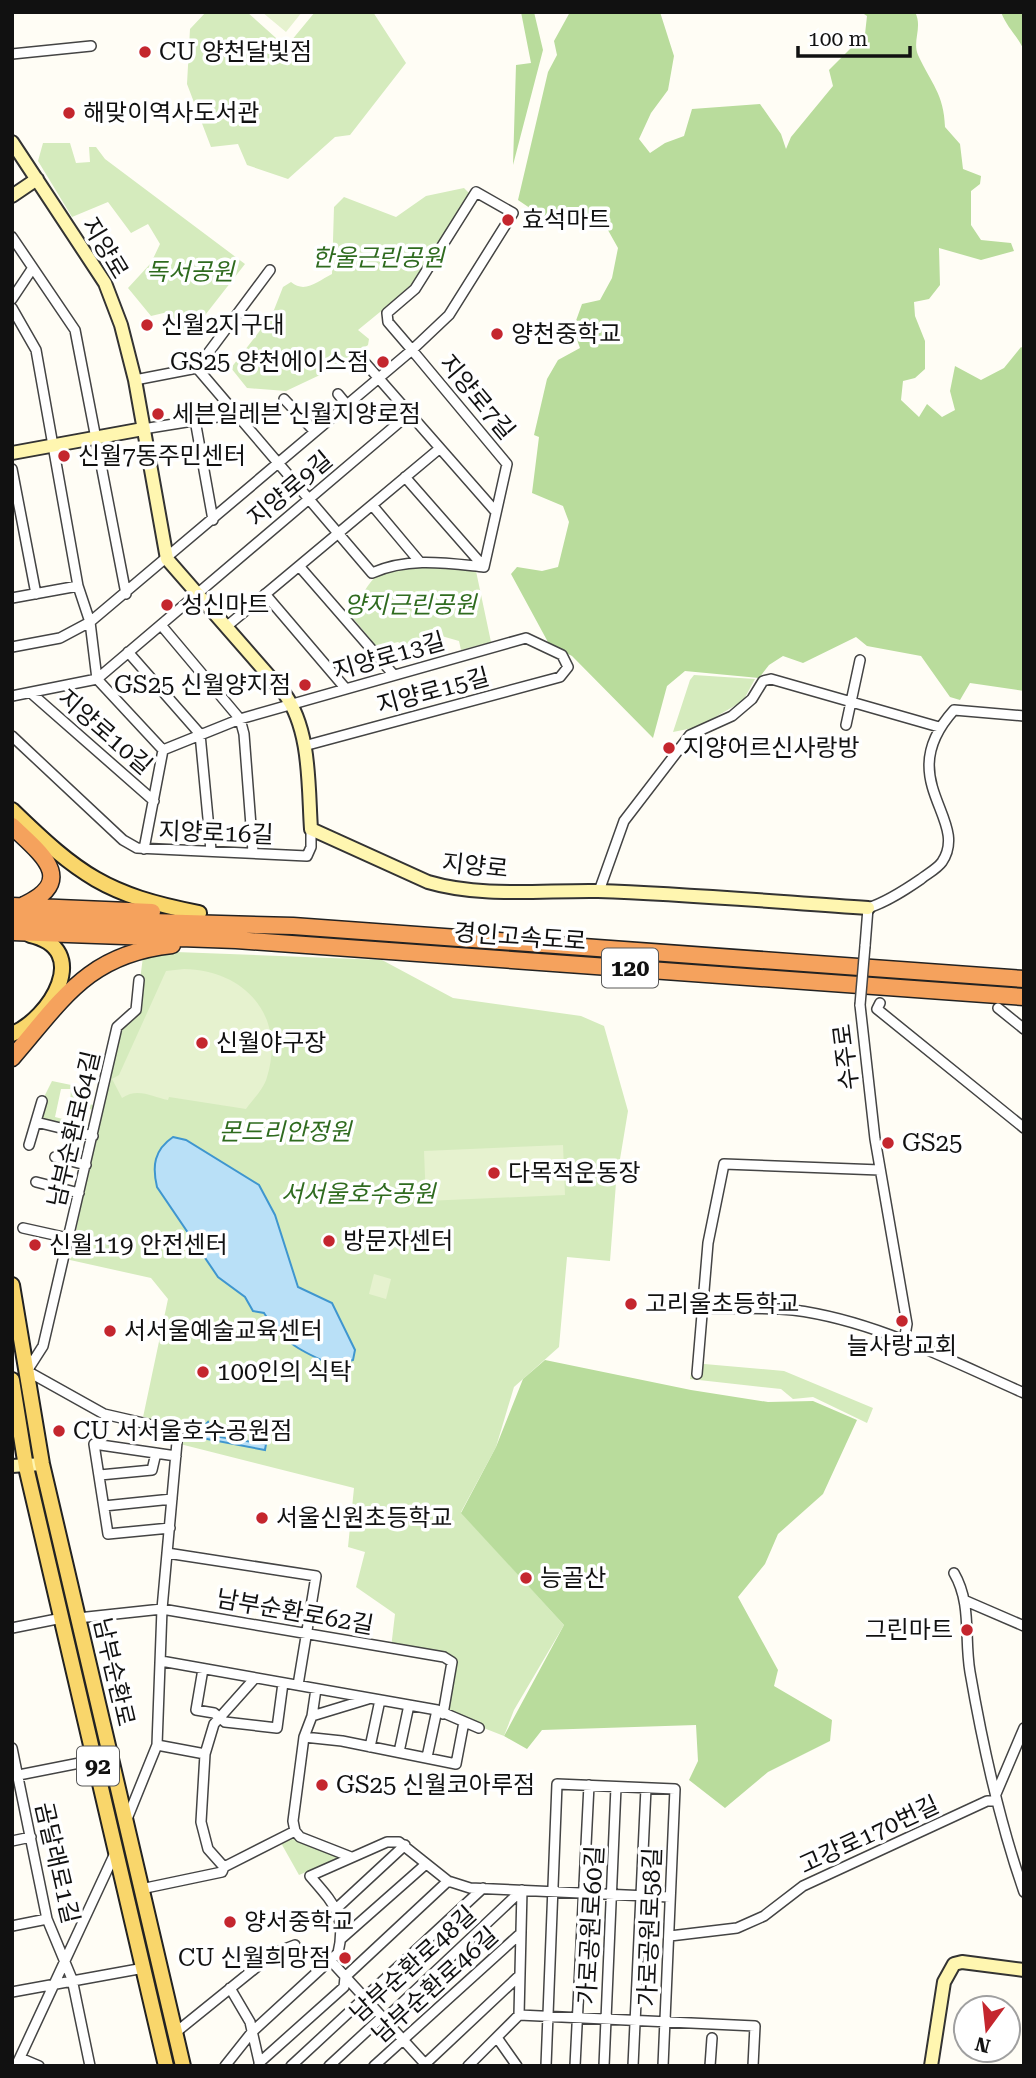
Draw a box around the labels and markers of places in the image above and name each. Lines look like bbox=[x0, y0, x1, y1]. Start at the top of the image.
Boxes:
place label: CU 양천달빛점 bbox=[159, 38, 312, 66]
marker: CU 양천달빛점 bbox=[137, 44, 153, 60]
place label: 해맞이역사도서관 bbox=[83, 99, 260, 127]
marker: 해맞이역사도서관 bbox=[61, 105, 77, 121]
place label: 효석마트 bbox=[522, 206, 610, 234]
marker: 효석마트 bbox=[500, 212, 516, 228]
place label: 신월2지구대 bbox=[161, 311, 285, 339]
marker: 신월2지구대 bbox=[139, 317, 155, 333]
place label: 양천중학교 bbox=[511, 320, 621, 348]
marker: 양천중학교 bbox=[489, 326, 505, 342]
place label: GS25 양천에이스점 bbox=[170, 348, 369, 376]
marker: GS25 양천에이스점 bbox=[375, 354, 391, 370]
place label: 세븐일레븐 신월지양로점 bbox=[172, 400, 421, 428]
marker: 세븐일레븐 신월지양로점 bbox=[150, 406, 166, 422]
place label: 신월7동주민센터 bbox=[78, 442, 246, 470]
marker: 신월7동주민센터 bbox=[56, 448, 72, 464]
place label: 성신마트 bbox=[181, 591, 269, 619]
marker: 성신마트 bbox=[159, 597, 175, 613]
place label: GS25 신월양지점 bbox=[114, 671, 291, 699]
marker: GS25 신월양지점 bbox=[297, 677, 313, 693]
place label: 지양어르신사랑방 bbox=[683, 734, 860, 762]
marker: 지양어르신사랑방 bbox=[661, 740, 677, 756]
place label: 신월야구장 bbox=[216, 1029, 326, 1057]
marker: 신월야구장 bbox=[194, 1035, 210, 1051]
place label: GS25 bbox=[902, 1129, 963, 1157]
marker: GS25 bbox=[880, 1135, 896, 1151]
place label: 다목적운동장 bbox=[508, 1159, 640, 1187]
marker: 다목적운동장 bbox=[486, 1165, 502, 1181]
place label: 방문자센터 bbox=[343, 1227, 453, 1255]
place label: 신월119 안전센터 bbox=[49, 1231, 228, 1259]
marker: 방문자센터 bbox=[321, 1233, 337, 1249]
marker: 신월119 안전센터 bbox=[27, 1237, 43, 1253]
place label: 고리울초등학교 bbox=[645, 1290, 800, 1318]
marker: 고리울초등학교 bbox=[623, 1296, 639, 1312]
marker: 늘사랑교회 bbox=[894, 1313, 910, 1329]
place label: 서서울예술교육센터 bbox=[124, 1317, 323, 1345]
marker: 서서울예술교육센터 bbox=[102, 1323, 118, 1339]
place label: 늘사랑교회 bbox=[847, 1332, 957, 1360]
place label: 100인의 식탁 bbox=[217, 1358, 352, 1386]
marker: 100인의 식탁 bbox=[195, 1364, 211, 1380]
place label: CU 서서울호수공원점 bbox=[73, 1417, 292, 1445]
marker: CU 서서울호수공원점 bbox=[51, 1423, 67, 1439]
place label: 서울신원초등학교 bbox=[276, 1504, 453, 1532]
marker: 서울신원초등학교 bbox=[254, 1510, 270, 1526]
place label: 능골산 bbox=[540, 1564, 606, 1592]
marker: 능골산 bbox=[518, 1570, 534, 1586]
place label: 그린마트 bbox=[865, 1616, 953, 1644]
marker: 그린마트 bbox=[959, 1622, 975, 1638]
place label: GS25 신월코아루점 bbox=[336, 1771, 535, 1799]
marker: GS25 신월코아루점 bbox=[314, 1777, 330, 1793]
place label: 양서중학교 bbox=[244, 1908, 354, 1936]
marker: 양서중학교 bbox=[222, 1914, 238, 1930]
place label: CU 신월희망점 bbox=[178, 1944, 331, 1972]
marker: CU 신월희망점 bbox=[337, 1950, 353, 1966]

